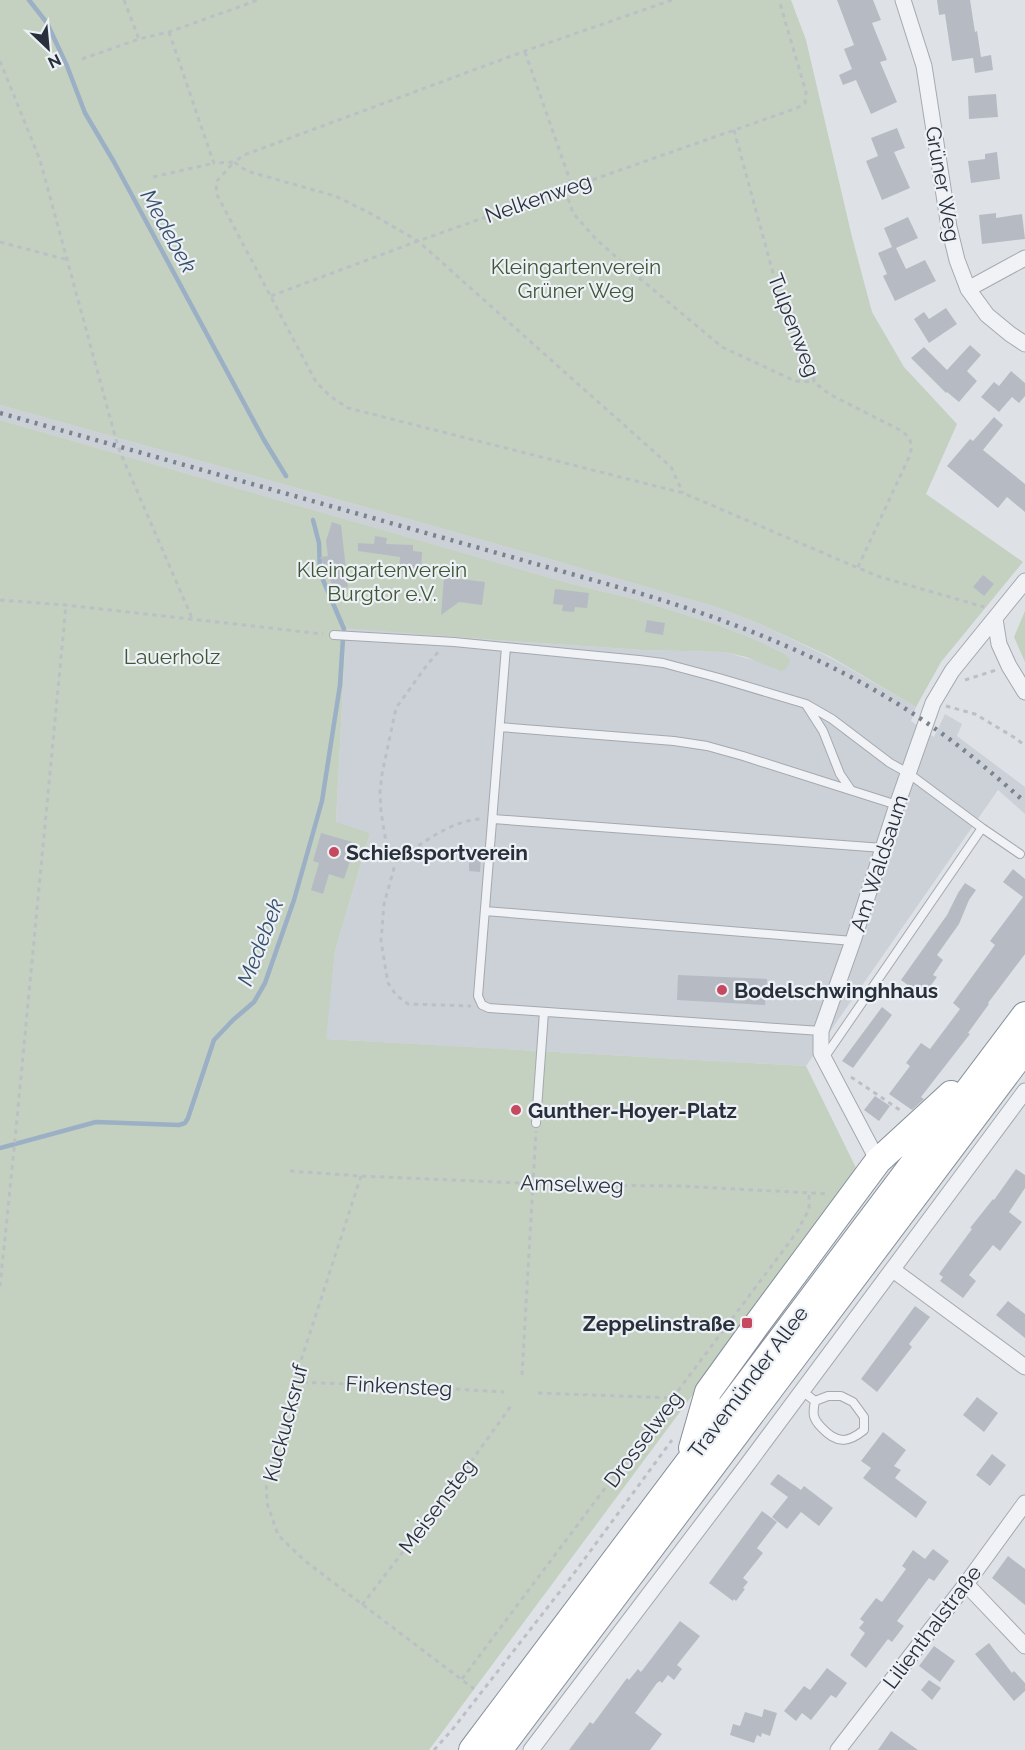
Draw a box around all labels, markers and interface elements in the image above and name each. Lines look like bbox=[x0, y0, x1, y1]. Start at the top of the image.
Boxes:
north arrow bbox=[18, 18, 78, 78]
text: N bbox=[45, 50, 64, 72]
street label: Grüner Weg bbox=[921, 124, 965, 244]
street label: Nelkenweg bbox=[481, 168, 595, 228]
water label: Medebek bbox=[135, 185, 203, 278]
park label: Kleingartenverein Grüner Weg bbox=[491, 254, 661, 303]
street label: Tulpenweg bbox=[763, 270, 825, 380]
park label: Kleingartenverein Burgtor e.V. bbox=[297, 557, 467, 606]
park label: Lauerholz bbox=[124, 644, 220, 669]
street label: Am Waldsaum bbox=[845, 791, 913, 935]
place label: Schießsportverein bbox=[346, 840, 528, 865]
marker: Schießsportverein bbox=[327, 845, 341, 859]
water label: Medebek bbox=[231, 894, 289, 989]
place label: Bodelschwinghhaus bbox=[734, 978, 938, 1003]
marker: Bodelschwinghhaus bbox=[715, 983, 729, 997]
place label: Gunther-Hoyer-Platz bbox=[528, 1098, 737, 1123]
marker: Gunther-Hoyer-Platz bbox=[509, 1103, 523, 1117]
street label: Amselweg bbox=[520, 1170, 624, 1198]
street label: Travemünder Allee bbox=[683, 1301, 813, 1463]
place label: Zeppelinstraße bbox=[583, 1311, 735, 1336]
marker: Zeppelinstraße bbox=[740, 1316, 754, 1330]
street label: Kuckucksruf bbox=[257, 1361, 313, 1484]
street label: Finkensteg bbox=[345, 1371, 453, 1401]
street label: Drosselweg bbox=[599, 1386, 687, 1492]
street label: Meisensteg bbox=[393, 1454, 481, 1558]
street label: Lilienthalstraße bbox=[878, 1560, 986, 1694]

